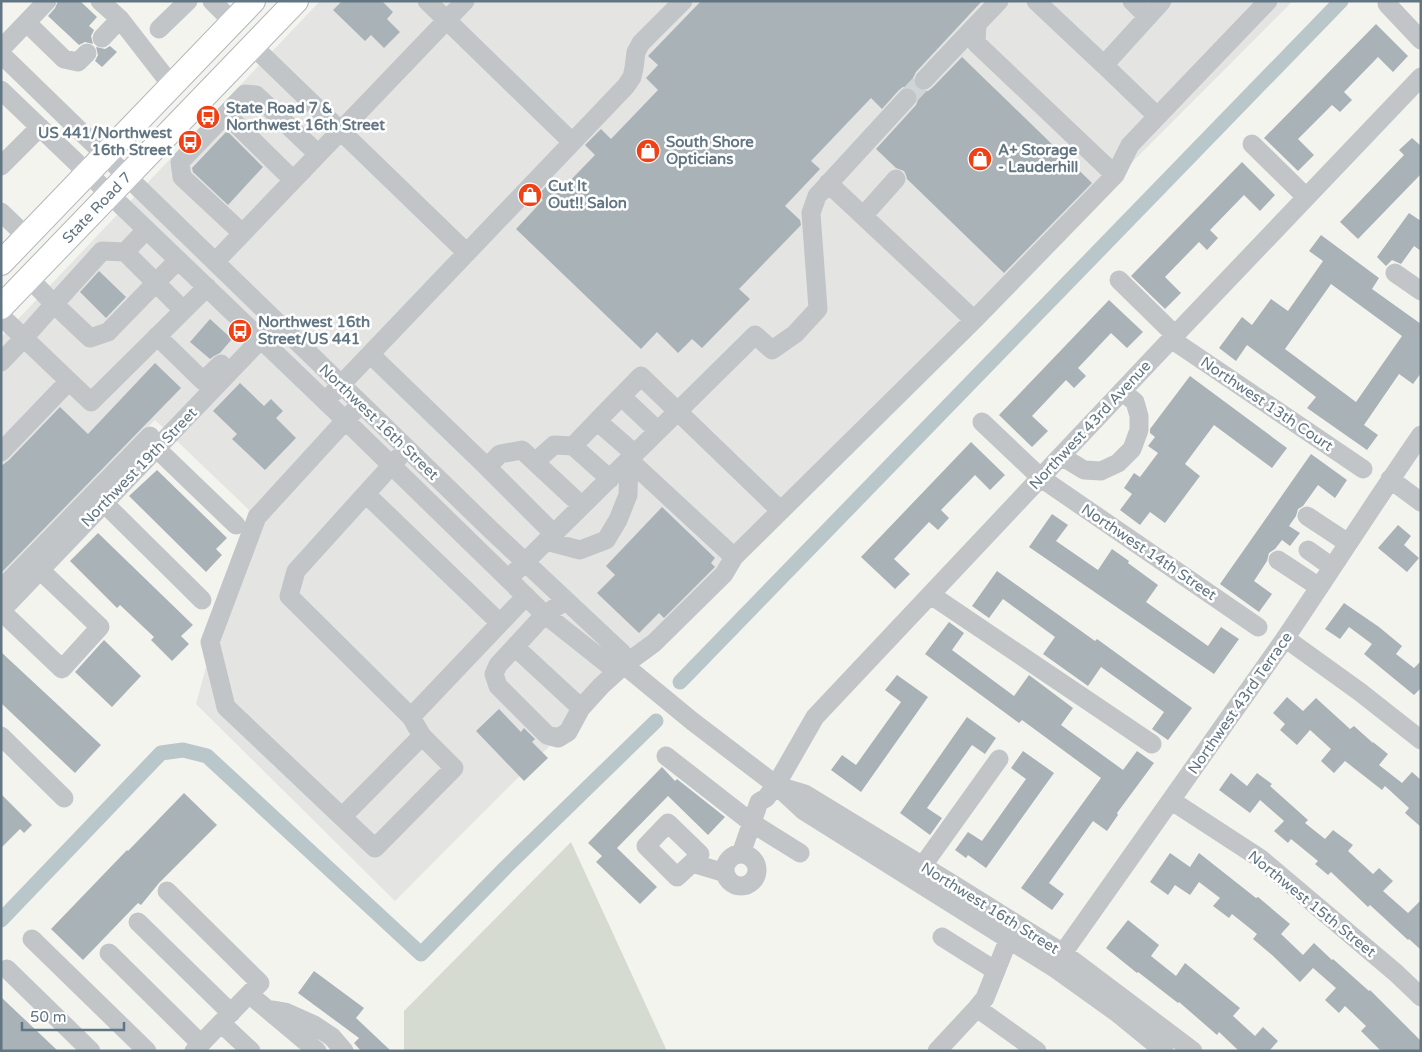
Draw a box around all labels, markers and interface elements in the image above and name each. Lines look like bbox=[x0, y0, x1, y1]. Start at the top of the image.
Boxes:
place label: State Road 7 & Northwest 16th Street bbox=[226, 99, 385, 134]
bus stop icon: State Road 7 & Northwest 16th Street bbox=[195, 104, 221, 130]
place label: US 441/Northwest 16th Street bbox=[38, 124, 172, 159]
bus stop icon: US 441/Northwest 16th Street bbox=[177, 129, 203, 155]
place label: South Shore Opticians bbox=[666, 133, 754, 169]
shop icon: South Shore Opticians bbox=[635, 138, 661, 164]
place label: A+ Storage - Lauderhill bbox=[998, 141, 1078, 176]
shop icon: A+ Storage - Lauderhill bbox=[967, 146, 993, 172]
street label: State Road 7 bbox=[58, 168, 135, 247]
place label: Cut It Out!! Salon bbox=[548, 177, 627, 212]
shop icon: Cut It Out!! Salon bbox=[517, 182, 543, 208]
place label: Northwest 16th Street/US 441 bbox=[258, 313, 370, 348]
bus stop icon: Northwest 16th Street/US 441 bbox=[227, 318, 253, 344]
street label: Northwest 13th Court bbox=[1197, 353, 1337, 455]
street label: Northwest 43rd Avenue bbox=[1025, 357, 1155, 493]
street label: Northwest 16th Street bbox=[316, 360, 443, 484]
street label: Northwest 19th Street bbox=[77, 403, 201, 530]
street label: Northwest 14th Street bbox=[1078, 500, 1220, 604]
street label: Northwest 43rd Terrace bbox=[1184, 629, 1296, 777]
street label: Northwest 15th Street bbox=[1245, 847, 1380, 961]
street label: Northwest 16th Street bbox=[918, 858, 1062, 958]
scale bar bbox=[22, 1000, 125, 1032]
text: 50 m bbox=[30, 1008, 67, 1026]

